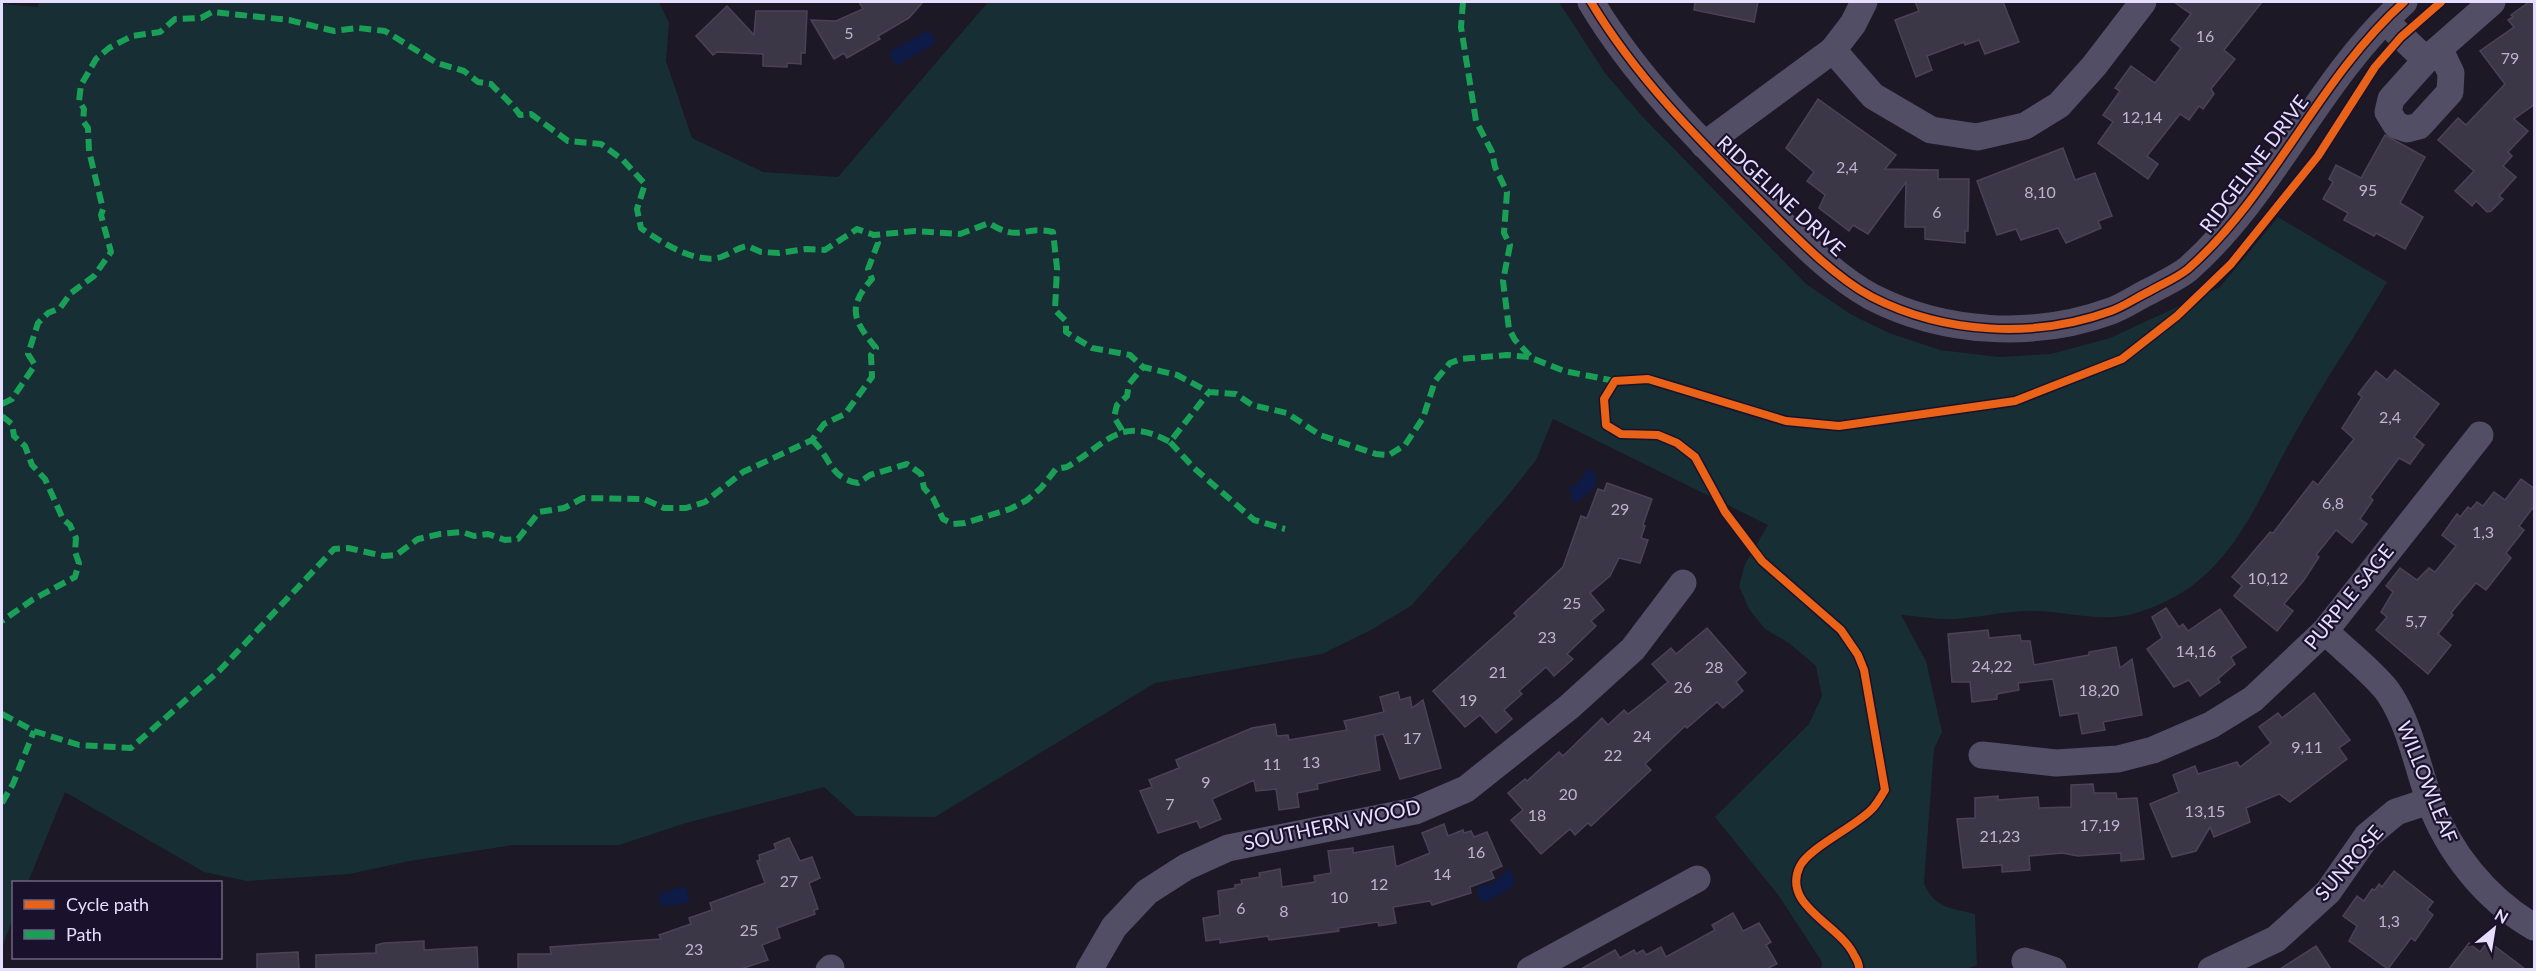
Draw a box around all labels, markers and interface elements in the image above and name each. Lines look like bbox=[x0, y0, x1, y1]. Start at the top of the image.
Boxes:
house number: 5 bbox=[844, 23, 854, 42]
house number: 16 bbox=[2196, 26, 2214, 45]
house number: 79 bbox=[2501, 48, 2519, 67]
street label: RIDGELINE DRIVE bbox=[2194, 90, 2313, 237]
house number: 12,14 bbox=[2122, 107, 2162, 126]
street label: RIDGELINE DRIVE bbox=[1713, 130, 1850, 261]
house number: 2,4 bbox=[1836, 157, 1858, 176]
house number: 95 bbox=[2359, 180, 2377, 199]
house number: 8,10 bbox=[2024, 182, 2056, 201]
house number: 6 bbox=[1932, 202, 1942, 221]
house number: 2,4 bbox=[2379, 407, 2401, 426]
house number: 6,8 bbox=[2322, 493, 2344, 512]
house number: 29 bbox=[1611, 499, 1629, 518]
house number: 1,3 bbox=[2472, 522, 2494, 541]
street label: PURPLE SAGE bbox=[2299, 539, 2398, 654]
house number: 10,12 bbox=[2248, 568, 2288, 587]
house number: 25 bbox=[1563, 593, 1581, 612]
house number: 5,7 bbox=[2405, 611, 2427, 630]
house number: 23 bbox=[1538, 627, 1556, 646]
house number: 14,16 bbox=[2176, 641, 2216, 660]
house number: 24,22 bbox=[1972, 656, 2012, 675]
house number: 28 bbox=[1705, 657, 1723, 676]
house number: 21 bbox=[1489, 662, 1507, 681]
house number: 26 bbox=[1674, 677, 1692, 696]
house number: 18,20 bbox=[2079, 680, 2119, 699]
house number: 19 bbox=[1459, 690, 1477, 709]
street label: WILLOWLEAF bbox=[2393, 717, 2463, 846]
house number: 24 bbox=[1633, 726, 1651, 745]
house number: 17 bbox=[1403, 728, 1421, 747]
house number: 9,11 bbox=[2291, 737, 2323, 756]
house number: 22 bbox=[1604, 745, 1622, 764]
house number: 13 bbox=[1302, 752, 1320, 771]
house number: 11 bbox=[1263, 754, 1281, 773]
house number: 9 bbox=[1201, 772, 1211, 791]
house number: 20 bbox=[1559, 784, 1577, 803]
house number: 7 bbox=[1165, 794, 1175, 813]
street label: SOUTHERN WOOD bbox=[1241, 794, 1423, 855]
house number: 13,15 bbox=[2185, 801, 2225, 820]
house number: 18 bbox=[1528, 805, 1546, 824]
house number: 17,19 bbox=[2080, 815, 2120, 834]
street label: SUNROSE bbox=[2309, 820, 2387, 905]
house number: 21,23 bbox=[1980, 826, 2020, 845]
house number: 16 bbox=[1467, 842, 1485, 861]
house number: 14 bbox=[1433, 864, 1451, 883]
house number: 27 bbox=[780, 871, 798, 890]
house number: 12 bbox=[1370, 874, 1388, 893]
legend bbox=[12, 881, 222, 959]
house number: 10 bbox=[1330, 887, 1348, 906]
text: Cycle path bbox=[66, 893, 149, 915]
house number: 6 bbox=[1236, 898, 1246, 917]
north arrow bbox=[2464, 899, 2524, 959]
house number: 8 bbox=[1279, 901, 1289, 920]
text: N bbox=[2492, 904, 2512, 927]
house number: 1,3 bbox=[2378, 911, 2400, 930]
house number: 25 bbox=[740, 920, 758, 939]
text: Path bbox=[66, 923, 102, 945]
house number: 23 bbox=[685, 939, 703, 958]

